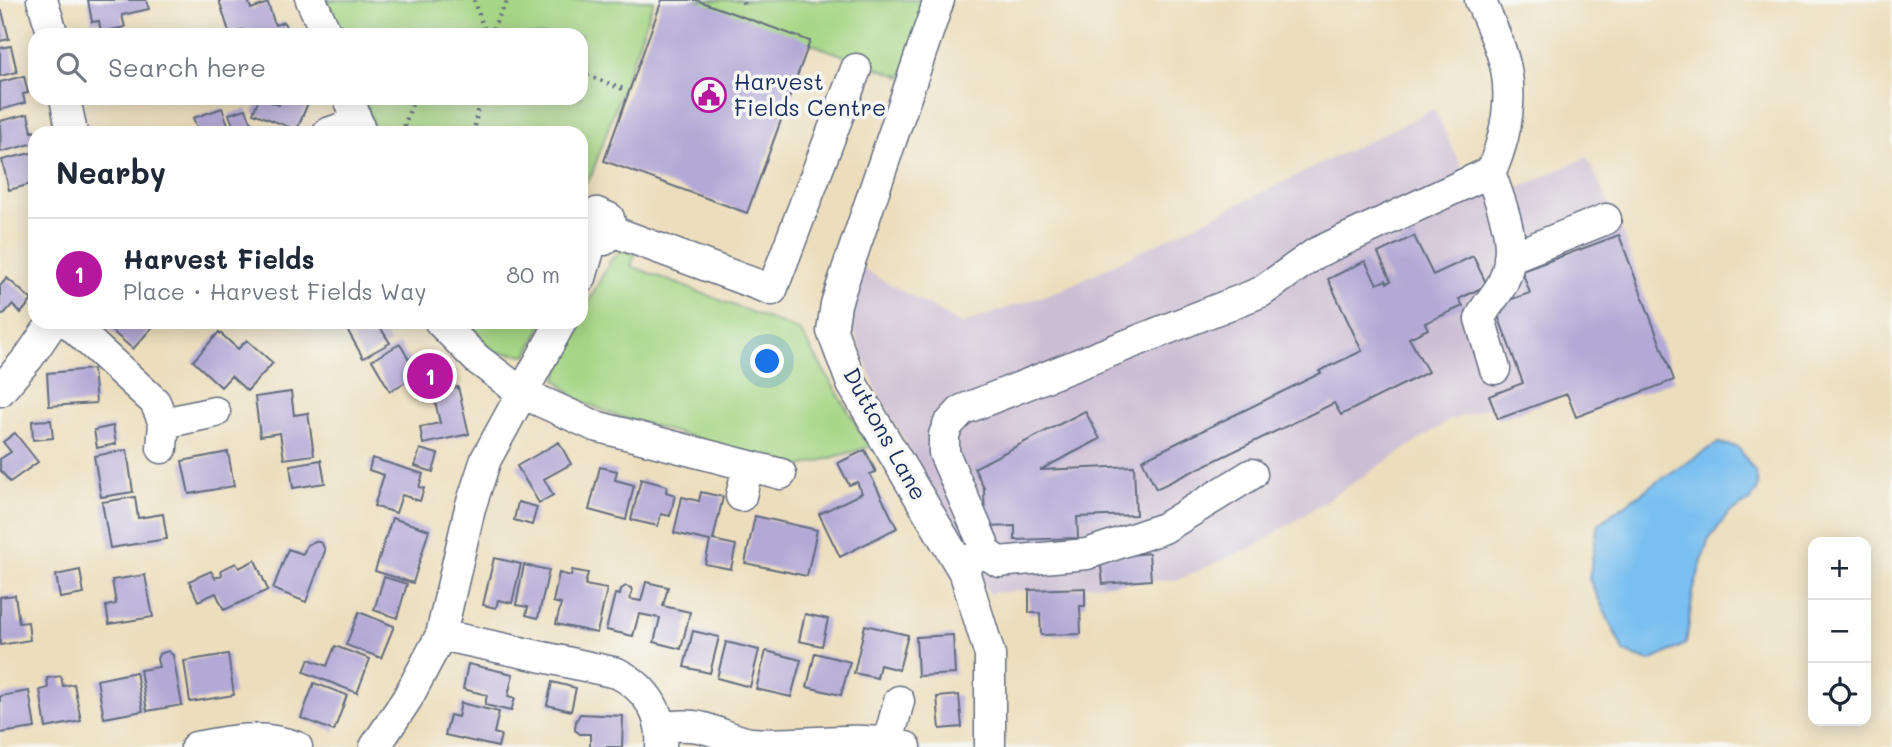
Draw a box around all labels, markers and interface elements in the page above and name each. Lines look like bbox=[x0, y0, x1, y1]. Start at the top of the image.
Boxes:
search box bbox=[28, 28, 588, 105]
icon: search bbox=[52, 48, 90, 86]
text: Search here bbox=[108, 50, 266, 84]
place label: Harvest Fields Centre bbox=[734, 66, 886, 122]
public building icon: Harvest Fields Centre bbox=[690, 76, 728, 114]
text: Nearby bbox=[56, 152, 166, 192]
text: Harvest Fields bbox=[123, 242, 315, 276]
text: 1 bbox=[74, 259, 84, 289]
text: 80 m bbox=[506, 259, 560, 289]
text: Place · Harvest Fields Way bbox=[123, 276, 427, 306]
your location bbox=[750, 344, 784, 378]
pin: 1 bbox=[407, 350, 453, 402]
street label: Duttons Lane bbox=[837, 362, 935, 505]
map controls bbox=[1808, 537, 1871, 726]
button: + bbox=[1808, 537, 1871, 600]
button: − bbox=[1808, 600, 1871, 663]
button: locate bbox=[1808, 663, 1871, 726]

